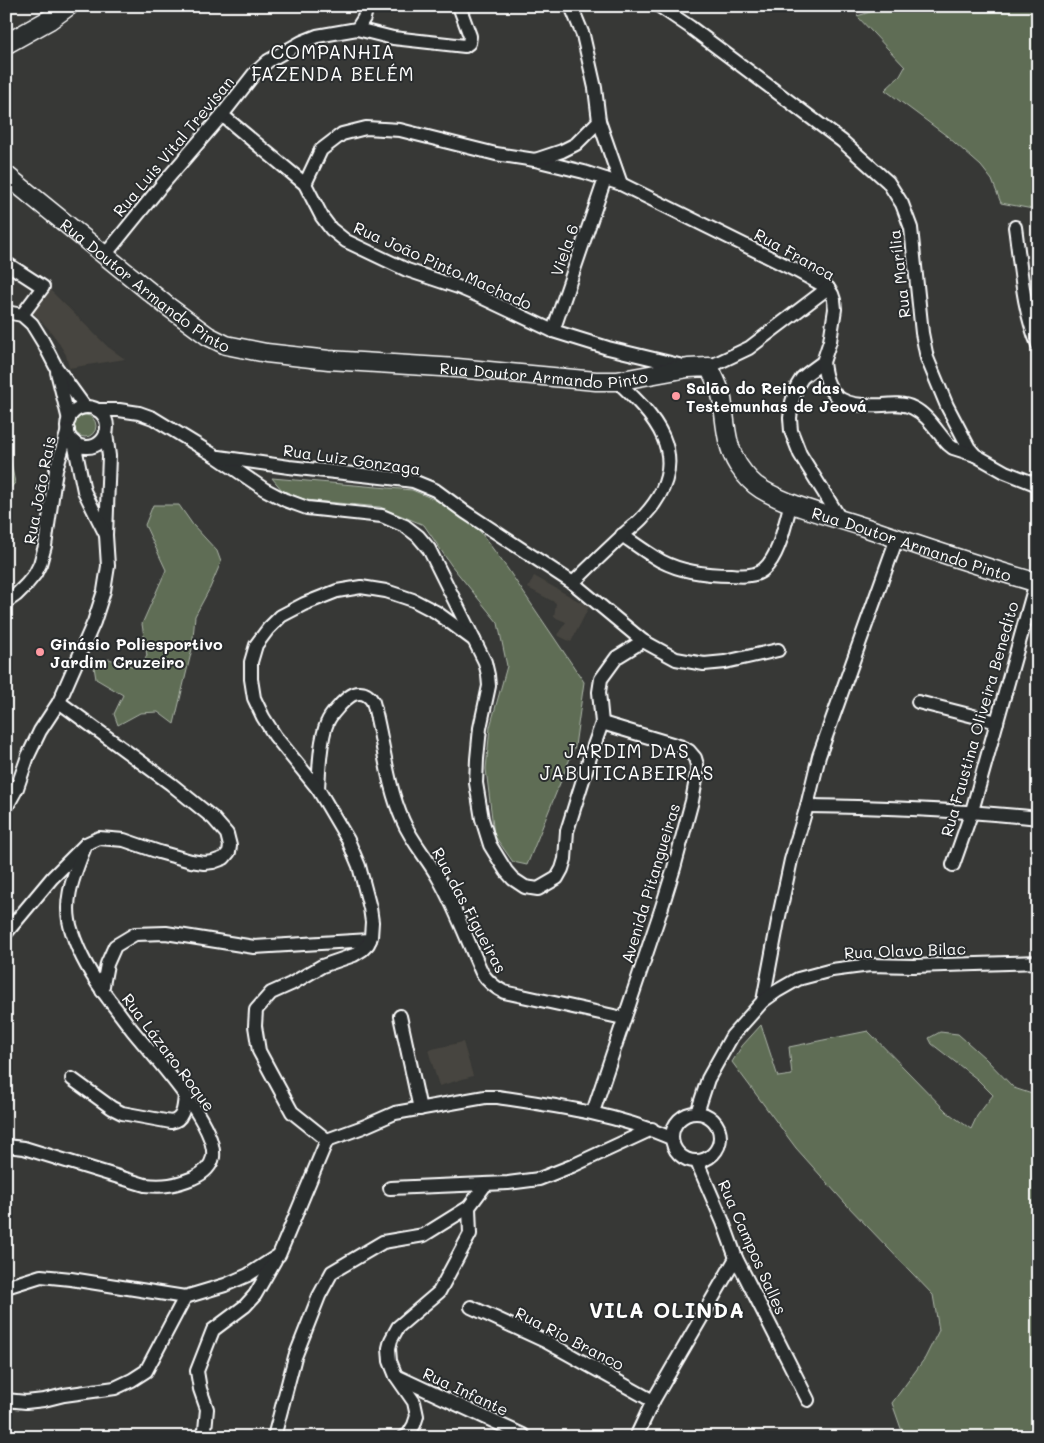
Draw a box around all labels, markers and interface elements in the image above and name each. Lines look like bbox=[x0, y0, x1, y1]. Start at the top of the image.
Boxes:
district label: COMPANHIA FAZENDA BELÉM bbox=[251, 39, 415, 86]
street label: Rua Luis Vital Trevisan bbox=[108, 71, 238, 221]
street label: Rua Doutor Armando Pinto bbox=[57, 213, 234, 356]
street label: Rua João Pinto Machado bbox=[351, 216, 535, 314]
street label: Viela 6 bbox=[545, 221, 583, 279]
street label: Rua Franca bbox=[751, 223, 839, 285]
street label: Rua Marília bbox=[883, 229, 915, 319]
street label: Rua Doutor Armando Pinto bbox=[439, 356, 649, 392]
place label: Salão do Reino das Testemunhas de Jeová bbox=[686, 377, 867, 416]
marker: Salão do Reino das Testemunhas de Jeová bbox=[670, 390, 682, 402]
street label: Rua João Rais bbox=[18, 434, 60, 546]
street label: Rua Luiz Gonzaga bbox=[282, 439, 422, 479]
street label: Rua Doutor Armando Pinto bbox=[810, 501, 1014, 585]
street label: Rua Faustina Oliveira Benedito bbox=[935, 599, 1023, 839]
place label: Ginásio Poliesportivo Jardim Cruzeiro bbox=[50, 633, 223, 672]
marker: Ginásio Poliesportivo Jardim Cruzeiro bbox=[34, 646, 46, 658]
district label: JARDIM DAS JABUTICABEIRAS bbox=[540, 738, 714, 785]
street label: Avenida Pitangueiras bbox=[616, 801, 684, 965]
street label: Rua das Figueiras bbox=[428, 843, 512, 977]
street label: Rua Olavo Bilac bbox=[844, 937, 966, 963]
street label: Rua Lázaro Roque bbox=[118, 989, 220, 1115]
street label: Rua Campos Salles bbox=[714, 1176, 792, 1318]
district label: VILA OLINDA bbox=[589, 1296, 745, 1323]
street label: Rua Rio Branco bbox=[512, 1302, 628, 1374]
street label: Rua Infante bbox=[420, 1362, 512, 1420]

